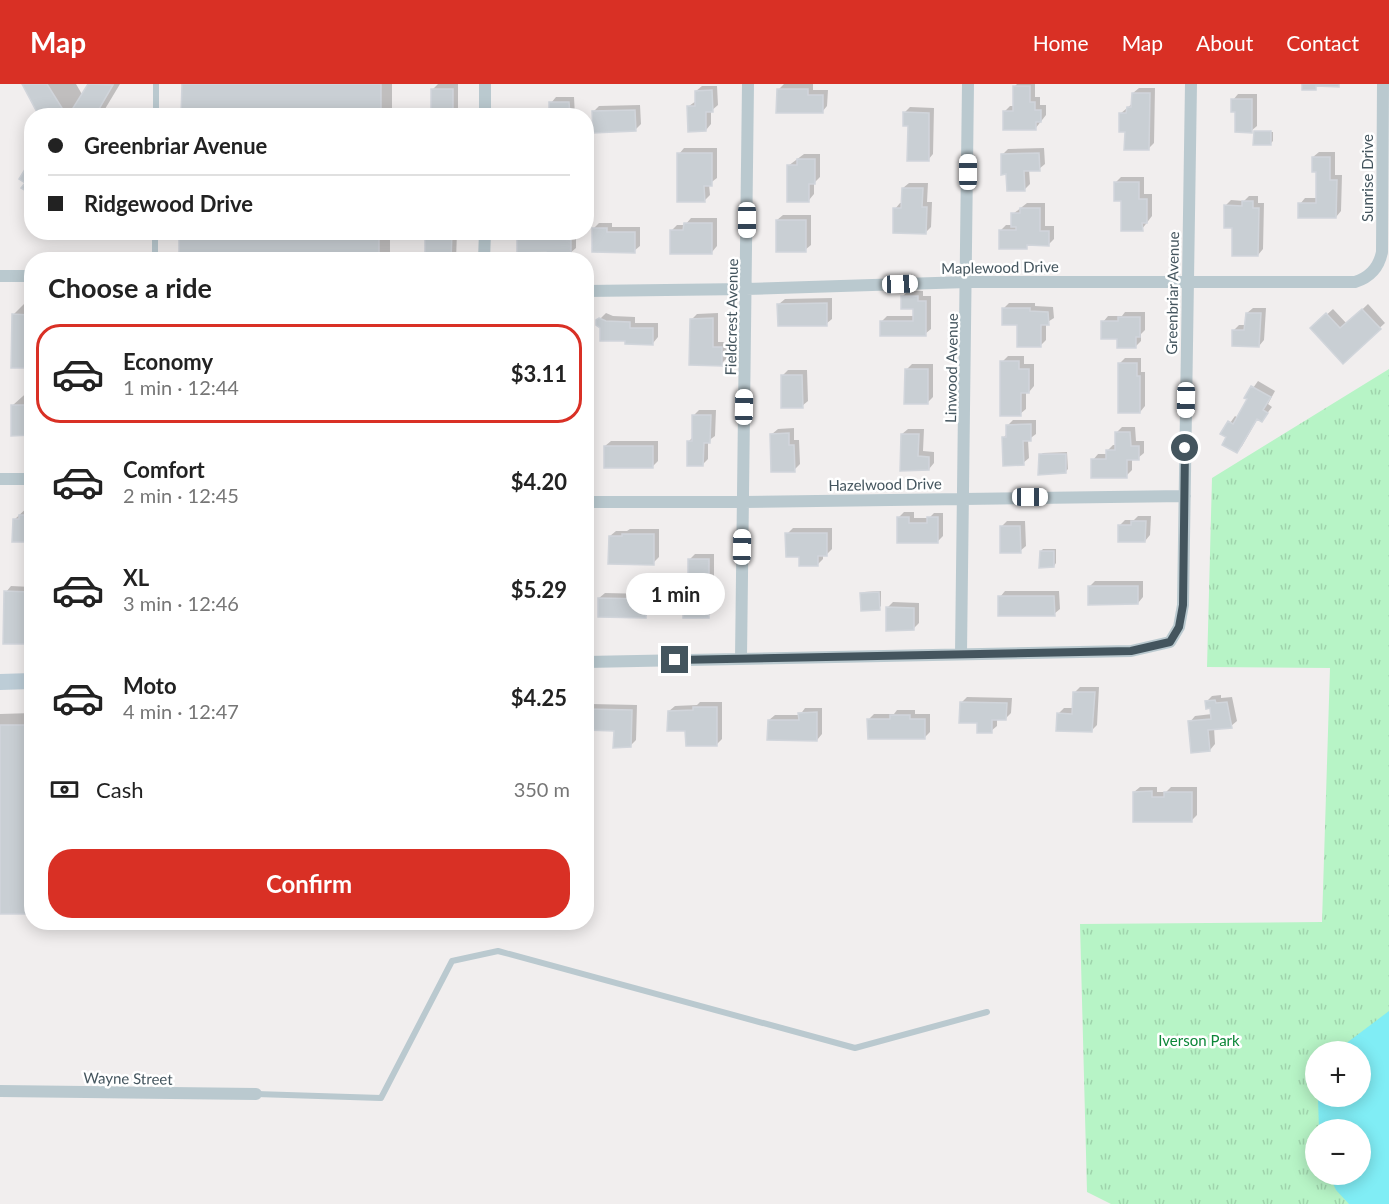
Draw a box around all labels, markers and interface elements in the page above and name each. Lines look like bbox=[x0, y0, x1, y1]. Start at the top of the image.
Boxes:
text: Map bbox=[30, 25, 86, 59]
text: Home bbox=[1033, 30, 1089, 55]
text: Map bbox=[1122, 30, 1163, 55]
text: About bbox=[1196, 30, 1253, 55]
text: Contact bbox=[1286, 30, 1359, 55]
text: Greenbriar Avenue bbox=[84, 132, 267, 159]
street label: Sunrise Drive bbox=[1358, 134, 1376, 222]
car bbox=[959, 154, 977, 190]
text: Ridgewood Drive bbox=[84, 190, 253, 217]
car bbox=[738, 202, 756, 238]
street label: Greenbriar Avenue bbox=[1162, 231, 1182, 355]
street label: Maplewood Drive bbox=[941, 257, 1059, 277]
street label: Fieldcrest Avenue bbox=[721, 258, 741, 376]
text: Choose a ride bbox=[48, 271, 212, 304]
car bbox=[882, 274, 918, 294]
street label: Linwood Avenue bbox=[941, 313, 961, 423]
icon: car bbox=[51, 347, 105, 401]
text: Economy bbox=[123, 348, 213, 375]
text: $3.11 bbox=[511, 360, 567, 387]
text: 1 min · 12:44 bbox=[123, 375, 239, 399]
car bbox=[1177, 382, 1195, 418]
car bbox=[735, 389, 753, 425]
route start bbox=[1171, 434, 1198, 461]
icon: car bbox=[51, 455, 105, 509]
text: Comfort bbox=[123, 456, 205, 483]
text: $4.20 bbox=[511, 468, 567, 495]
street label: Hazelwood Drive bbox=[828, 474, 942, 494]
text: 2 min · 12:45 bbox=[123, 483, 239, 507]
car bbox=[1012, 488, 1048, 506]
car bbox=[733, 529, 751, 565]
icon: car bbox=[51, 563, 105, 617]
text: XL bbox=[123, 564, 149, 591]
callout: 1 min bbox=[626, 573, 724, 615]
text: $5.29 bbox=[511, 576, 567, 603]
text: 1 min bbox=[651, 582, 700, 606]
text: 3 min · 12:46 bbox=[123, 591, 239, 615]
route end bbox=[661, 646, 688, 673]
icon: car bbox=[51, 671, 105, 725]
text: Moto bbox=[123, 672, 177, 699]
text: $4.25 bbox=[511, 684, 567, 711]
text: 4 min · 12:47 bbox=[123, 699, 239, 723]
icon: cash bbox=[48, 773, 81, 806]
text: Cash bbox=[96, 776, 143, 803]
text: 350 m bbox=[514, 777, 570, 801]
button: Confirm bbox=[48, 849, 570, 918]
park label: Iverson Park bbox=[1158, 1031, 1240, 1049]
map controls bbox=[1305, 1041, 1371, 1185]
button: + bbox=[1305, 1041, 1371, 1107]
street label: Wayne Street bbox=[83, 1068, 173, 1088]
button: − bbox=[1305, 1119, 1371, 1185]

